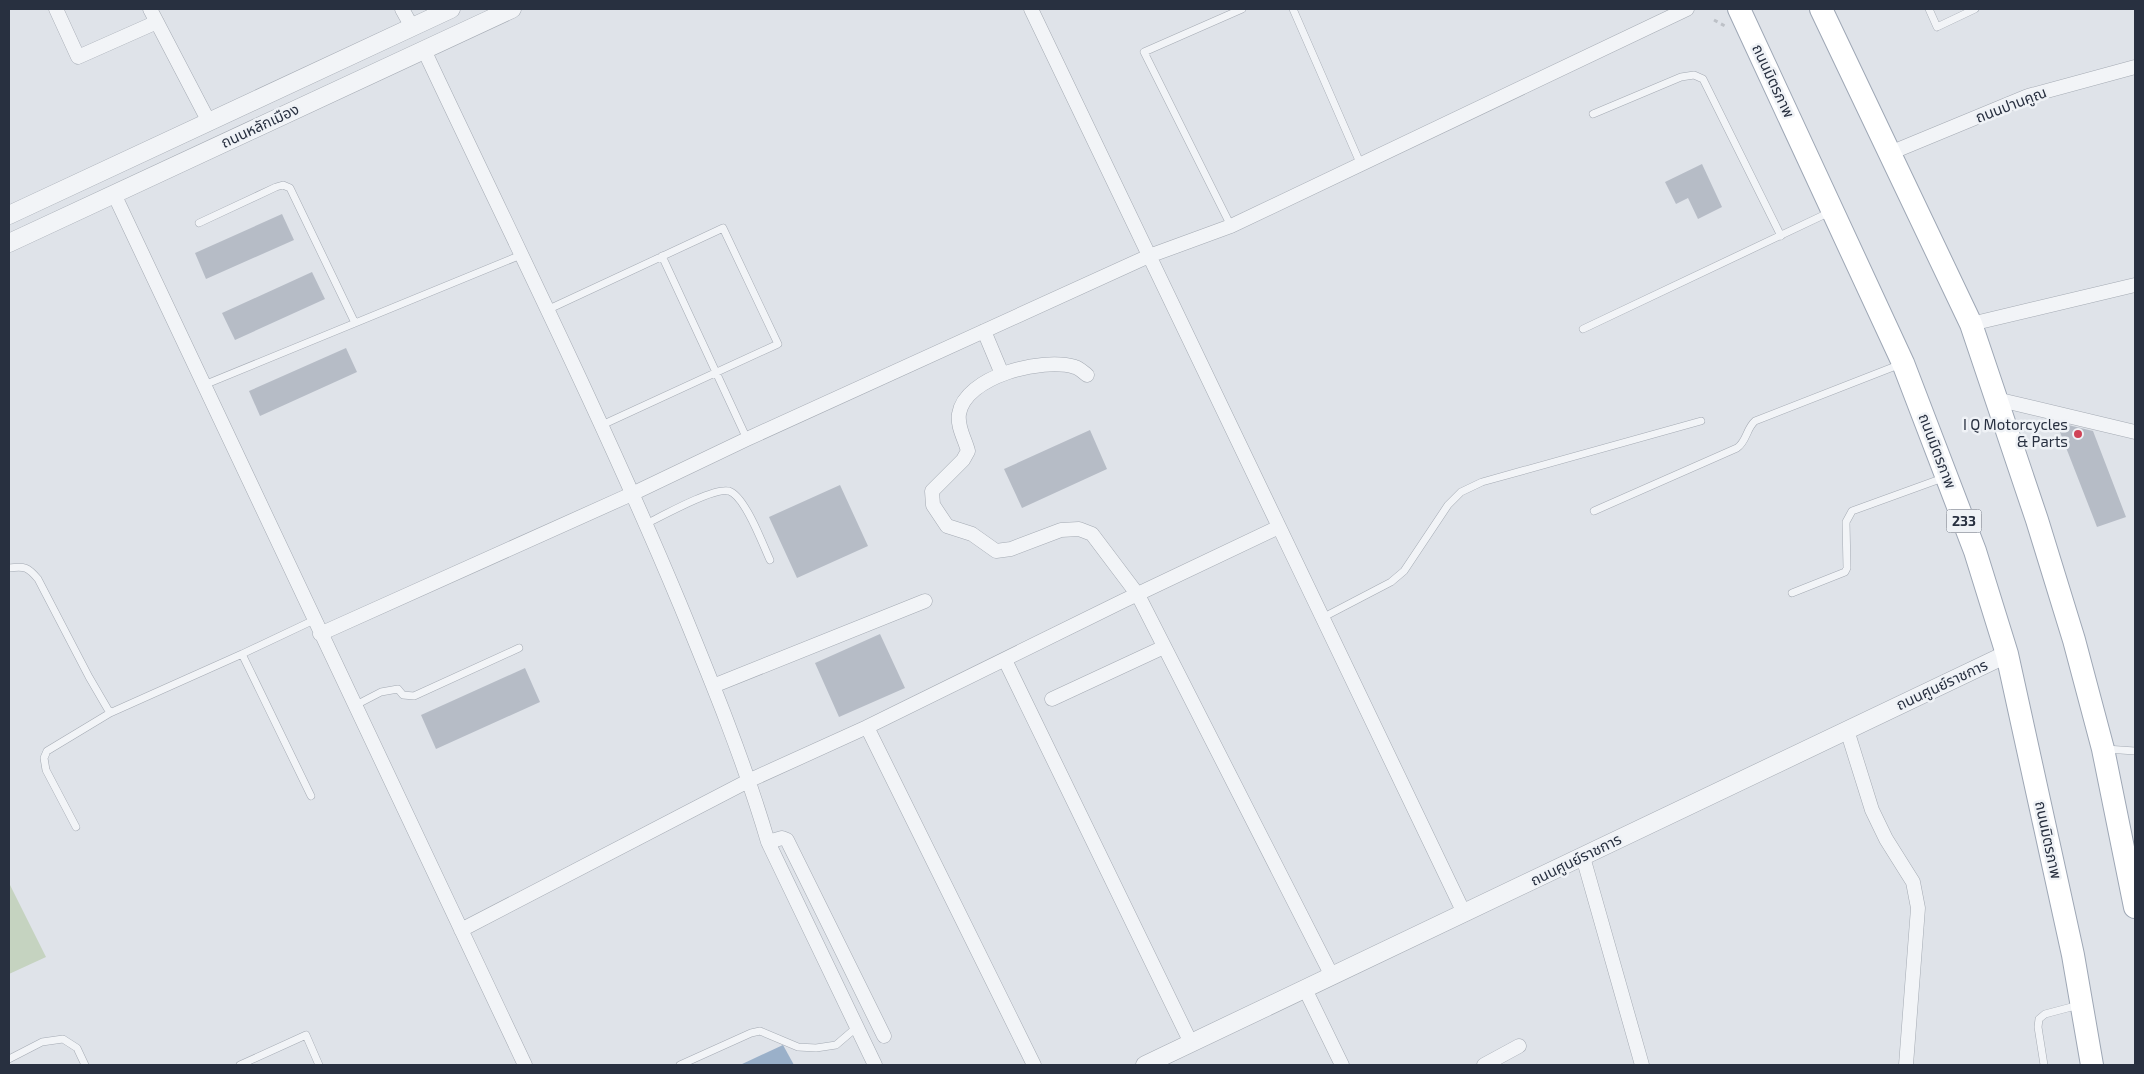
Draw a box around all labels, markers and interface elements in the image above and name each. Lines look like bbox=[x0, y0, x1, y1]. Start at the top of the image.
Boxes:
street label: ถนนมิตรภาพ bbox=[1749, 41, 1799, 120]
street label: ถนนปานคูณ bbox=[1973, 82, 2049, 127]
street label: ถนนหลักเมือง bbox=[218, 99, 301, 151]
street label: ถนนมิตรภาพ bbox=[1915, 411, 1961, 491]
place label: I Q Motorcycles & Parts bbox=[1963, 415, 2068, 450]
marker: I Q Motorcycles & Parts bbox=[2072, 428, 2084, 440]
road number: 233 bbox=[1946, 510, 1982, 532]
street label: ถนนศูนย์ราชการ bbox=[1893, 655, 1991, 714]
street label: ถนนมิตรภาพ bbox=[2032, 799, 2066, 880]
street label: ถนนศูนย์ราชการ bbox=[1527, 829, 1624, 890]

